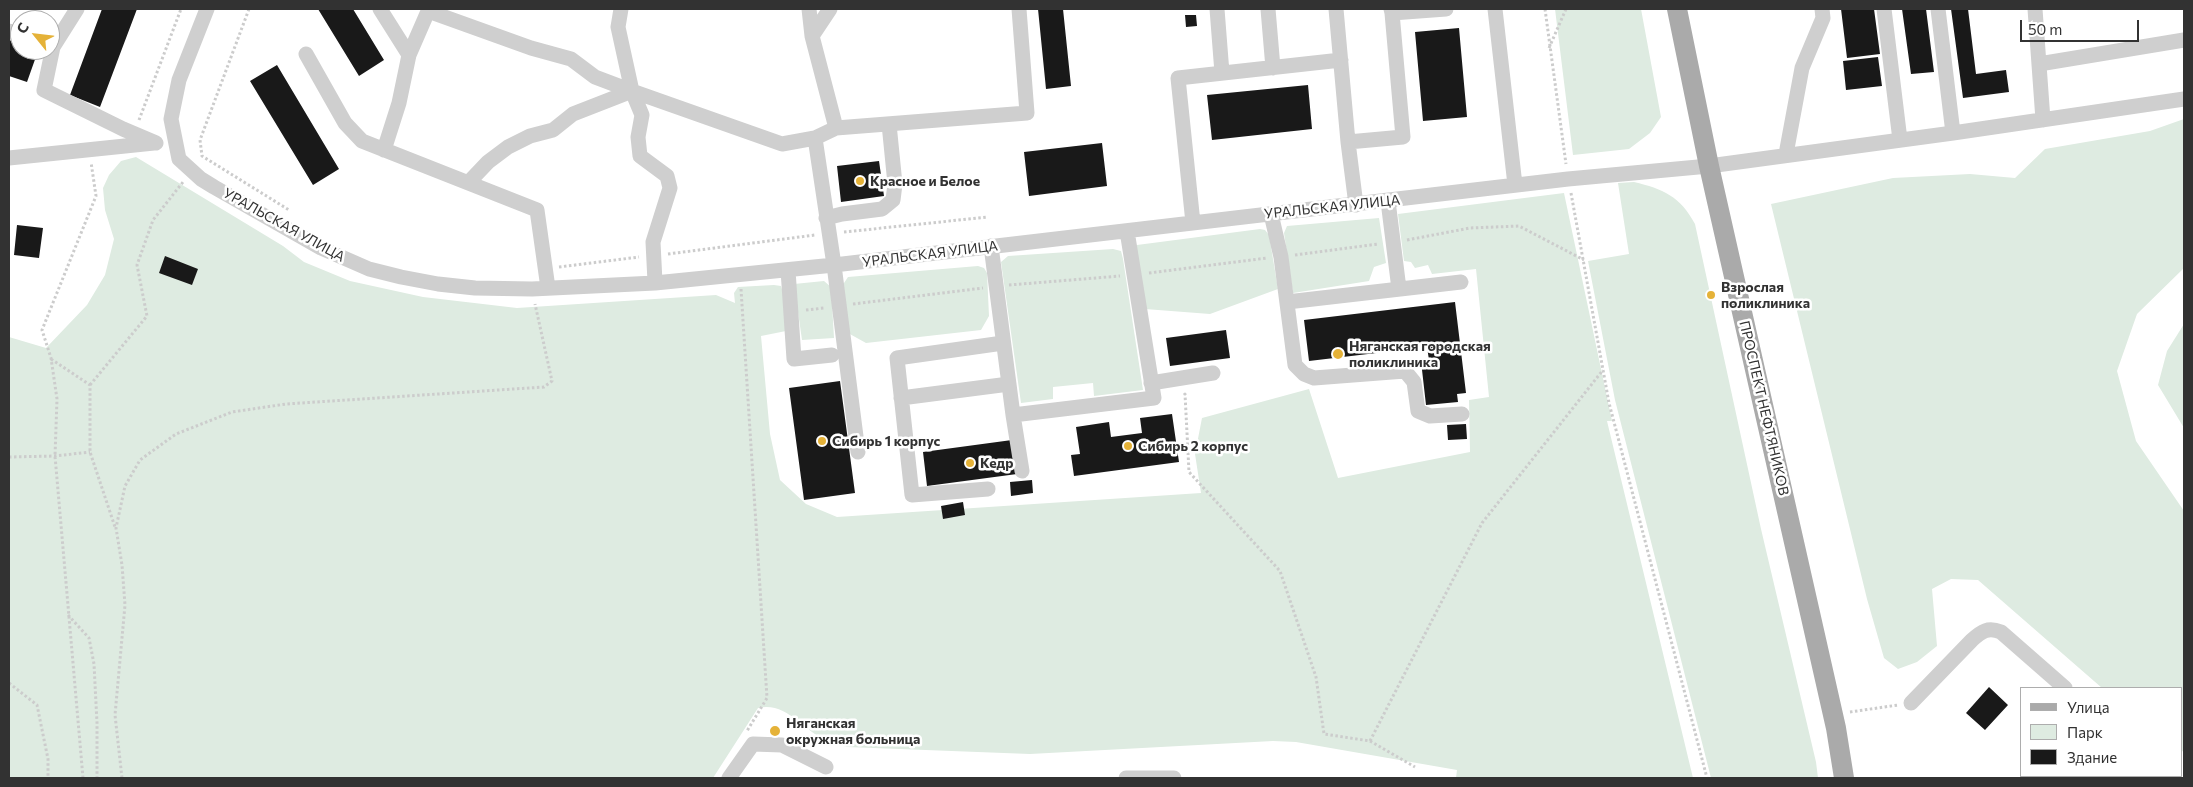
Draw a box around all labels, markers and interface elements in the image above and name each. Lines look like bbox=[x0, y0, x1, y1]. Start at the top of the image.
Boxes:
north arrow bbox=[10, 10, 60, 60]
scale bar bbox=[2023, 10, 2142, 42]
text: С bbox=[13, 20, 32, 36]
text: 50 m bbox=[2028, 20, 2062, 38]
place label: Красное и Белое bbox=[870, 173, 980, 189]
marker: Красное и Белое bbox=[854, 175, 866, 187]
street label: УРАЛЬСКАЯ УЛИЦА bbox=[220, 185, 348, 265]
street label: УРАЛЬСКАЯ УЛИЦА bbox=[1263, 191, 1401, 223]
street label: УРАЛЬСКАЯ УЛИЦА bbox=[861, 237, 999, 271]
place label: Взрослая поликлиника bbox=[1721, 279, 1810, 312]
marker: Взрослая поликлиника bbox=[1705, 289, 1717, 301]
street label: ПРОСПЕКТ НЕФТЯНИКОВ bbox=[1736, 319, 1792, 497]
place label: Няганская городская поликлиника bbox=[1349, 338, 1491, 371]
marker: Няганская городская поликлиника bbox=[1331, 347, 1345, 361]
place label: Сибирь 1 корпус bbox=[832, 433, 940, 449]
marker: Сибирь 1 корпус bbox=[816, 435, 828, 447]
place label: Сибирь 2 корпус bbox=[1138, 438, 1248, 454]
marker: Сибирь 2 корпус bbox=[1122, 440, 1134, 452]
place label: Кедр bbox=[980, 455, 1013, 471]
marker: Кедр bbox=[964, 457, 976, 469]
legend bbox=[2020, 687, 2183, 777]
text: Улица bbox=[2067, 698, 2109, 716]
place label: Няганская окружная больница bbox=[786, 715, 920, 748]
text: Парк bbox=[2067, 723, 2103, 741]
marker: Няганская окружная больница bbox=[768, 724, 782, 738]
text: Здание bbox=[2067, 748, 2117, 766]

